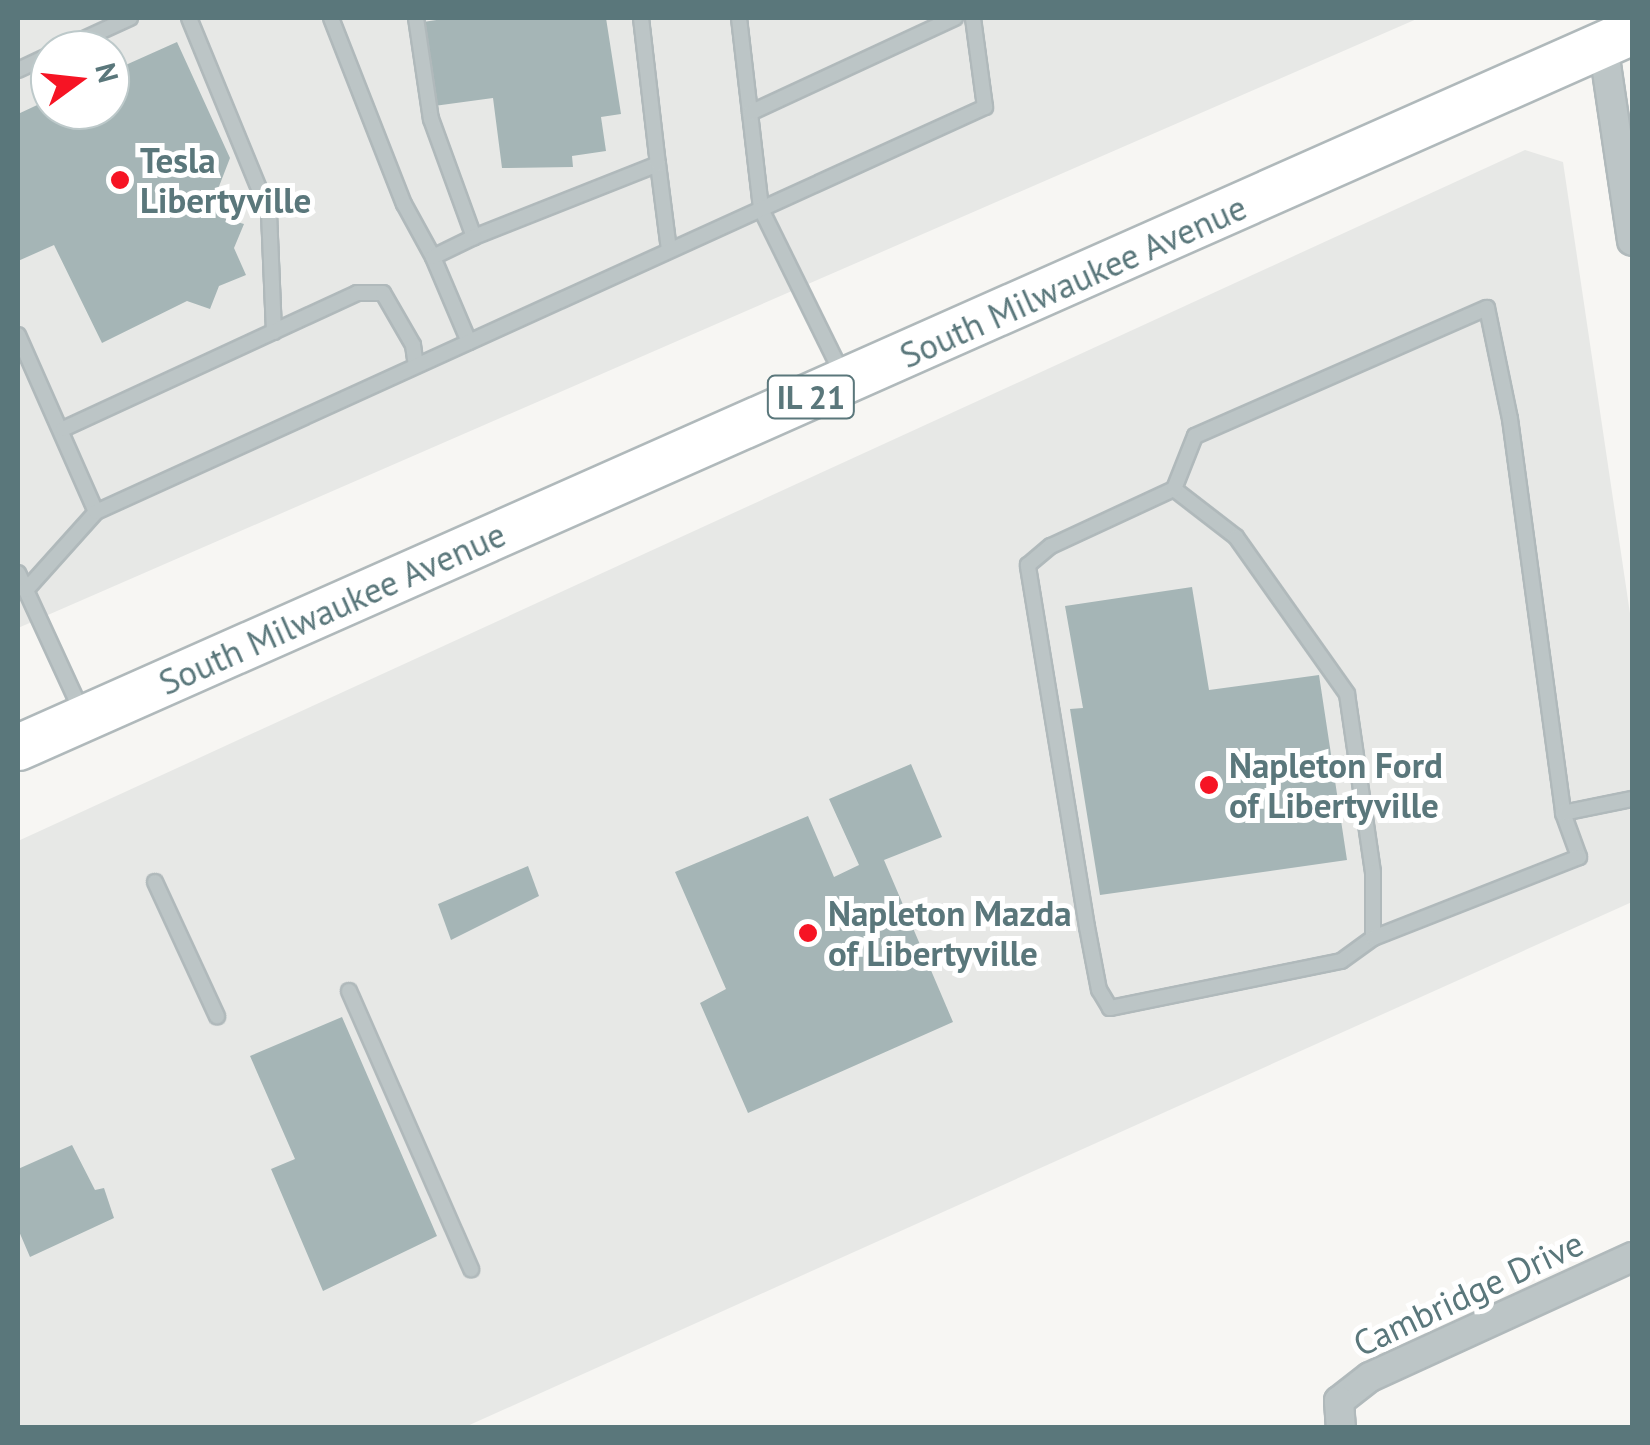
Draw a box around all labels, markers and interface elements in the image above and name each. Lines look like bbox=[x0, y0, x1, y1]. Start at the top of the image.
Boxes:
north arrow bbox=[30, 30, 130, 130]
text: N bbox=[87, 59, 128, 86]
place label: Tesla Libertyville bbox=[140, 139, 311, 221]
marker: Tesla Libertyville bbox=[109, 169, 131, 191]
street label: South Milwaukee Avenue bbox=[893, 185, 1253, 377]
road number: IL 21 bbox=[766, 370, 856, 424]
street label: South Milwaukee Avenue bbox=[152, 512, 512, 704]
place label: Napleton Ford of Libertyville bbox=[1229, 744, 1443, 826]
marker: Napleton Ford of Libertyville bbox=[1198, 774, 1220, 796]
place label: Napleton Mazda of Libertyville bbox=[828, 892, 1072, 974]
marker: Napleton Mazda of Libertyville bbox=[797, 922, 819, 944]
street label: Cambridge Drive bbox=[1347, 1221, 1589, 1365]

